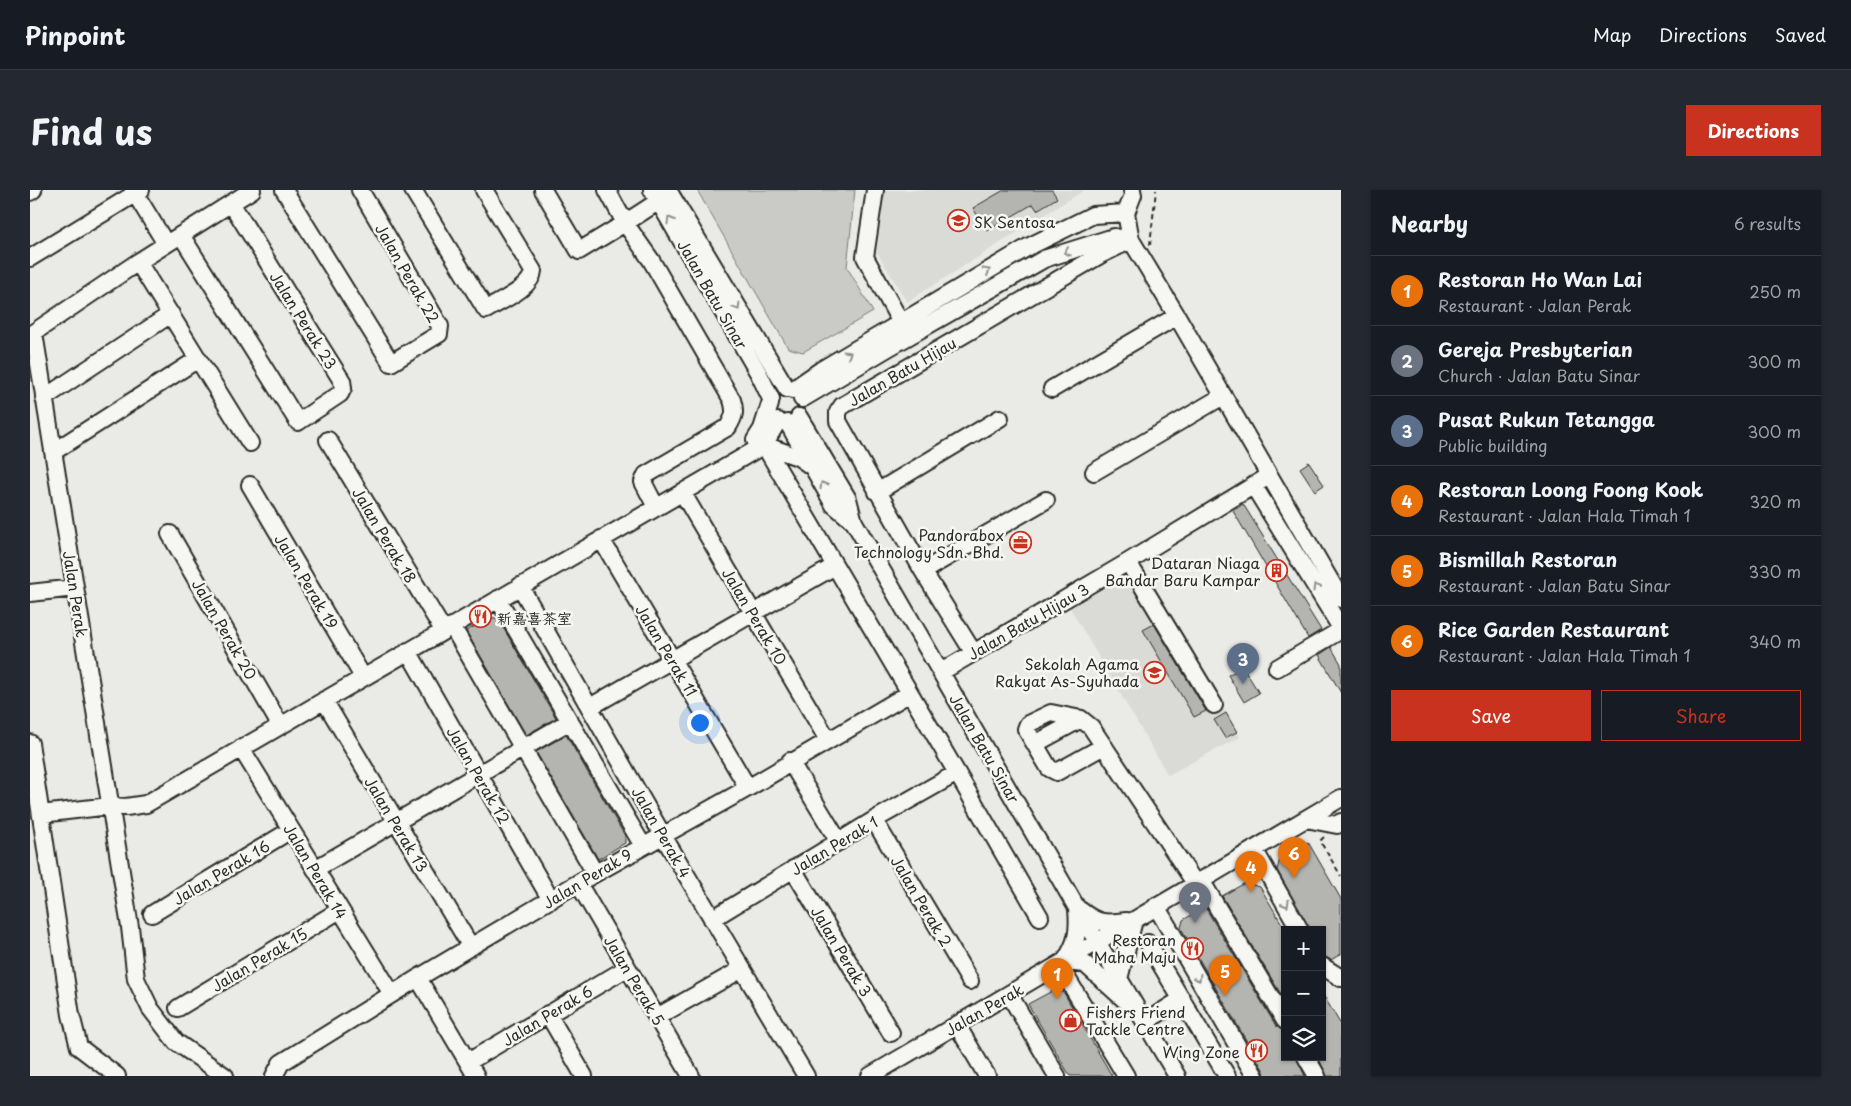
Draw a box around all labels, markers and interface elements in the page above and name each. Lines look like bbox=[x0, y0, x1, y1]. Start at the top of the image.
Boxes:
text: Pinpoint bbox=[25, 17, 126, 53]
text: Map bbox=[1593, 21, 1631, 48]
text: Directions bbox=[1659, 21, 1747, 48]
text: Saved bbox=[1775, 21, 1826, 48]
text: Find us bbox=[30, 104, 152, 157]
button: Directions bbox=[1686, 105, 1821, 156]
text: Nearby bbox=[1391, 207, 1468, 239]
school or university icon: SK Sentosa bbox=[946, 209, 970, 233]
place label: SK Sentosa bbox=[974, 210, 1056, 233]
text: 6 results bbox=[1734, 211, 1801, 235]
one-way arrow bbox=[666, 216, 676, 225]
street label: Jalan Perak 22 bbox=[370, 219, 446, 327]
street label: Jalan Batu Sinar bbox=[672, 235, 754, 353]
one-way arrow bbox=[1064, 246, 1072, 256]
text: Restoran Ho Wan Lai bbox=[1438, 265, 1642, 293]
street label: Jalan Perak 23 bbox=[265, 267, 343, 373]
one-way arrow bbox=[982, 268, 991, 278]
text: 1 bbox=[1403, 279, 1411, 303]
text: 250 m bbox=[1750, 279, 1801, 303]
text: Restaurant · Jalan Perak bbox=[1438, 293, 1632, 317]
one-way arrow bbox=[731, 302, 741, 311]
street label: Jalan Batu Hijau bbox=[844, 331, 960, 411]
text: Gereja Presbyterian bbox=[1438, 335, 1633, 363]
text: 2 bbox=[1401, 349, 1413, 373]
text: 300 m bbox=[1747, 349, 1801, 373]
one-way arrow bbox=[842, 351, 851, 361]
text: Church · Jalan Batu Sinar bbox=[1438, 363, 1640, 387]
text: Pusat Rukun Tetangga bbox=[1438, 405, 1655, 433]
text: 3 bbox=[1402, 419, 1412, 443]
text: 300 m bbox=[1747, 419, 1801, 443]
text: Public building bbox=[1438, 433, 1548, 457]
text: Restoran Loong Foong Kook bbox=[1438, 475, 1703, 503]
one-way arrow bbox=[820, 482, 830, 491]
street label: Jalan Perak 18 bbox=[347, 483, 423, 587]
text: 4 bbox=[1402, 489, 1412, 513]
text: 320 m bbox=[1750, 489, 1801, 513]
text: Restaurant · Jalan Hala Timah 1 bbox=[1438, 503, 1691, 527]
place label: Pandorabox Technology Sdn. Bhd. bbox=[854, 523, 1004, 563]
street label: Jalan Perak 19 bbox=[270, 529, 344, 633]
office icon: Pandorabox Technology Sdn. Bhd. bbox=[1008, 531, 1032, 555]
text: Bismillah Restoran bbox=[1438, 545, 1617, 573]
street label: Jalan Perak bbox=[58, 549, 94, 639]
place label: Dataran Niaga Bandar Baru Kampar bbox=[1105, 551, 1261, 591]
building icon: Dataran Niaga Bandar Baru Kampar bbox=[1264, 559, 1288, 583]
text: 5 bbox=[1402, 559, 1412, 583]
text: 330 m bbox=[1748, 559, 1801, 583]
street label: Jalan Perak 10 bbox=[717, 563, 793, 669]
text: Restaurant · Jalan Batu Sinar bbox=[1438, 573, 1671, 597]
street label: Jalan Perak 20 bbox=[187, 574, 263, 684]
street label: Jalan Batu Hijau 3 bbox=[963, 577, 1093, 665]
one-way arrow bbox=[1312, 583, 1322, 592]
street label: Jalan Perak 11 bbox=[630, 600, 704, 700]
restaurant icon: 新嘉喜茶室 bbox=[469, 605, 493, 629]
place label: 新嘉喜茶室 bbox=[497, 606, 572, 629]
text: Rice Garden Restaurant bbox=[1438, 615, 1669, 643]
text: 6 bbox=[1401, 629, 1413, 653]
text: 340 m bbox=[1749, 629, 1801, 653]
pin: 3 bbox=[1227, 643, 1259, 684]
text: Restaurant · Jalan Hala Timah 1 bbox=[1438, 643, 1691, 667]
place label: Sekolah Agama Rakyat As-Syuhada bbox=[995, 652, 1140, 692]
school or university icon: Sekolah Agama Rakyat As-Syuhada bbox=[1143, 660, 1167, 684]
street label: Jalan Batu Sinar bbox=[944, 689, 1026, 807]
button: Save bbox=[1391, 690, 1591, 741]
button: Share bbox=[1601, 690, 1801, 741]
your location bbox=[687, 710, 713, 736]
street label: Jalan Perak 12 bbox=[442, 722, 516, 828]
street label: Jalan Perak 13 bbox=[359, 772, 435, 876]
street label: Jalan Perak 4 bbox=[627, 782, 697, 882]
street label: Jalan Perak 1 bbox=[786, 810, 882, 880]
street label: Jalan Perak 14 bbox=[278, 819, 354, 923]
street label: Jalan Perak 16 bbox=[168, 834, 274, 910]
pin: 6 bbox=[1278, 837, 1310, 878]
street label: Jalan Perak 9 bbox=[538, 842, 636, 914]
street label: Jalan Perak 2 bbox=[886, 851, 958, 951]
pin: 4 bbox=[1235, 851, 1267, 892]
pin: 2 bbox=[1179, 882, 1211, 923]
one-way arrow bbox=[1280, 899, 1290, 908]
street label: Jalan Perak 3 bbox=[806, 902, 878, 1000]
street label: Jalan Perak 15 bbox=[207, 921, 311, 997]
map controls bbox=[1281, 926, 1326, 1061]
button: + bbox=[1281, 926, 1326, 971]
place label: Restoran Maha Maju bbox=[1094, 928, 1176, 968]
street label: Jalan Perak 5 bbox=[599, 931, 671, 1029]
restaurant icon: Restoran Maha Maju bbox=[1180, 936, 1204, 960]
pin: 5 bbox=[1209, 955, 1241, 996]
pin: 1 bbox=[1041, 958, 1073, 999]
button: − bbox=[1281, 971, 1326, 1016]
one-way arrow bbox=[1192, 973, 1202, 982]
street label: Jalan Perak bbox=[940, 977, 1028, 1041]
street label: Jalan Perak 6 bbox=[498, 979, 596, 1051]
place label: Fishers Friend Tackle Centre bbox=[1086, 1000, 1185, 1040]
shop icon: Fishers Friend Tackle Centre bbox=[1058, 1008, 1082, 1032]
button: layers bbox=[1281, 1016, 1326, 1061]
restaurant icon: Wing Zone bbox=[1244, 1039, 1268, 1063]
place label: Wing Zone bbox=[1162, 1040, 1240, 1063]

